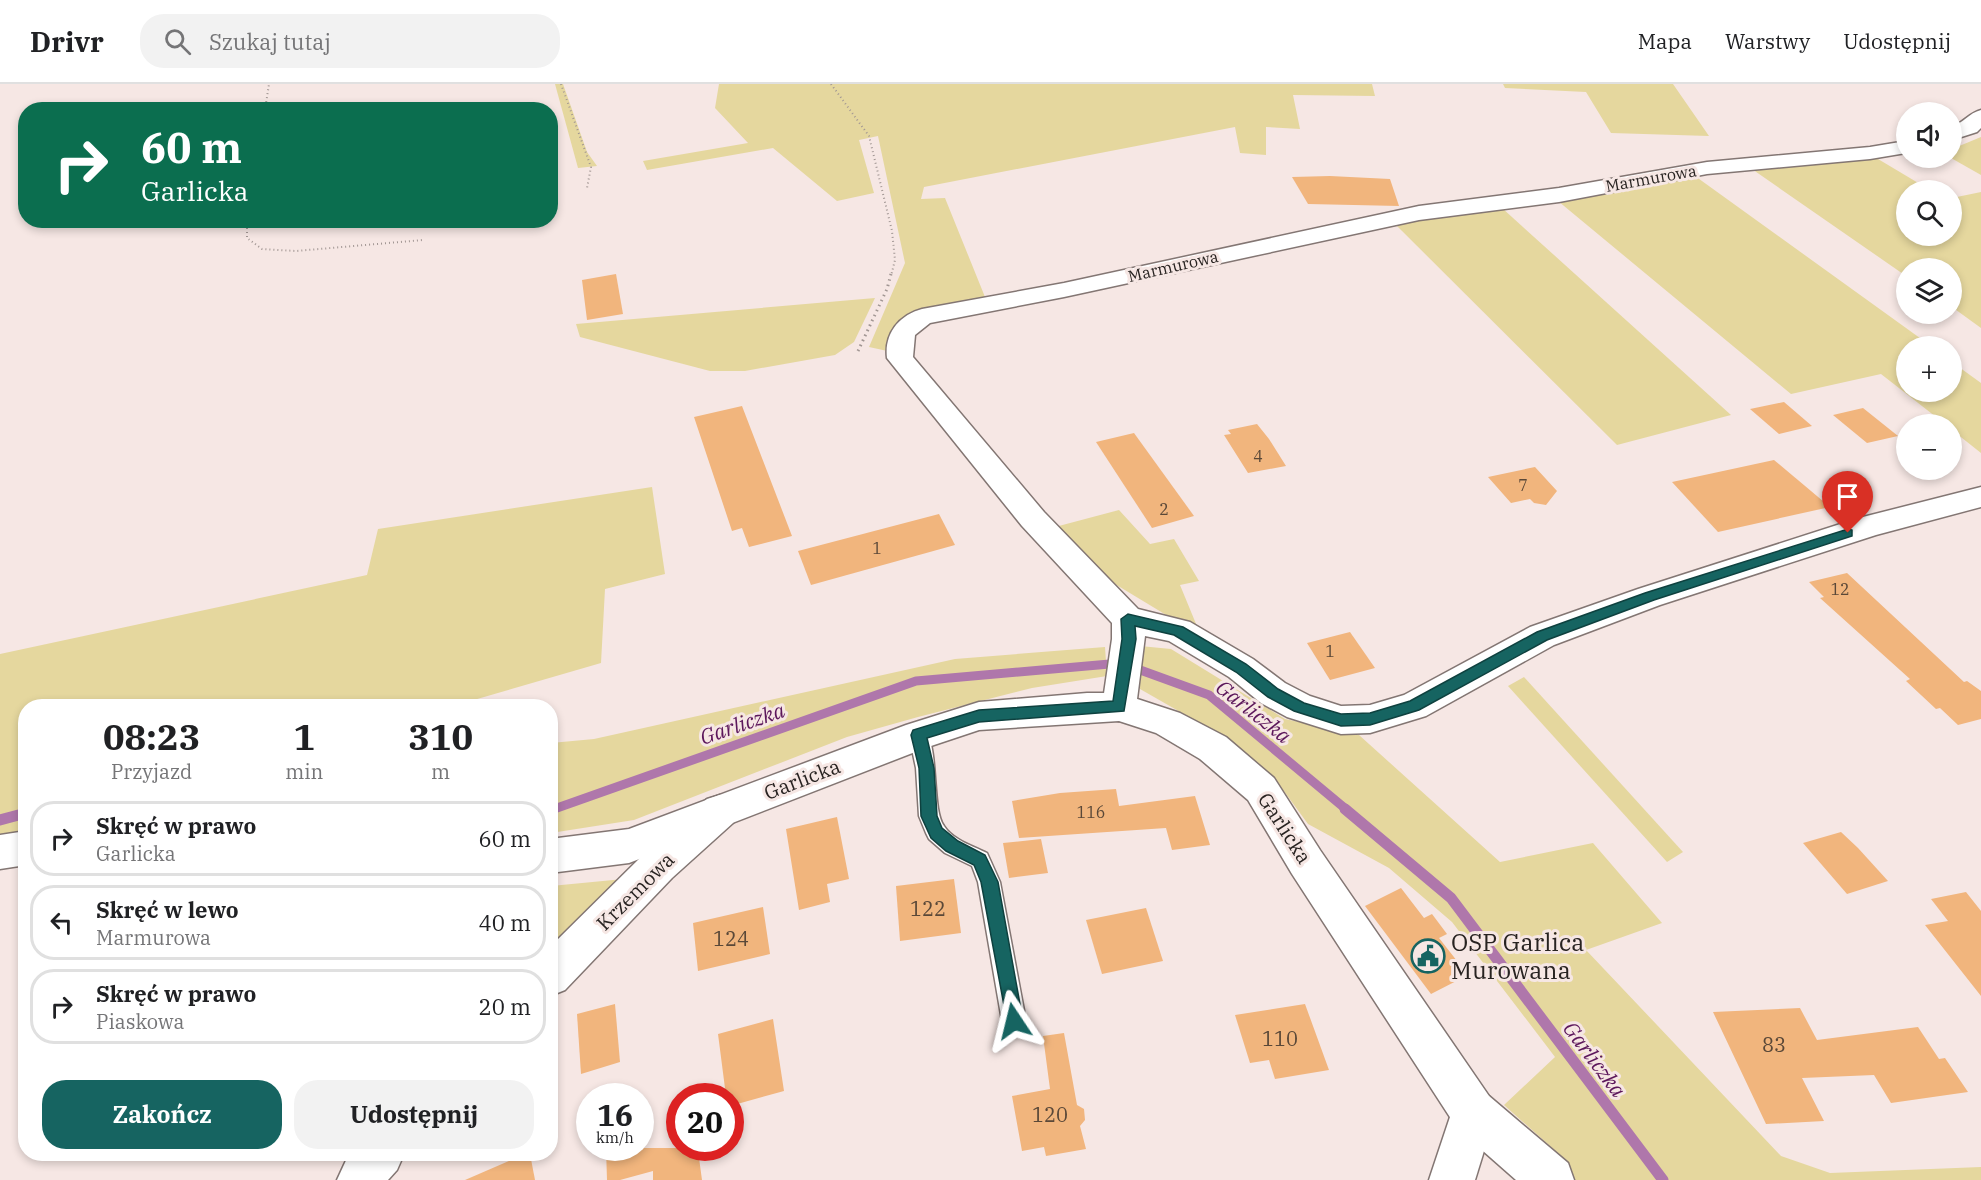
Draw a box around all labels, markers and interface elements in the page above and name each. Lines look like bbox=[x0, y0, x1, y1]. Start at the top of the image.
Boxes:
search box bbox=[140, 14, 560, 68]
text: Drivr bbox=[30, 23, 104, 60]
icon: search bbox=[161, 25, 194, 58]
text: Szukaj tutaj bbox=[209, 27, 331, 56]
text: Mapa bbox=[1638, 27, 1692, 55]
text: Warstwy bbox=[1725, 27, 1810, 55]
text: Udostępnij bbox=[1843, 27, 1951, 55]
map controls bbox=[1896, 102, 1962, 480]
button: sound bbox=[1896, 102, 1962, 168]
text: 60 m bbox=[141, 120, 242, 175]
icon: right bbox=[42, 126, 120, 204]
street label: Marmurowa bbox=[1604, 160, 1698, 196]
text: Garlicka bbox=[141, 173, 249, 208]
button: search bbox=[1896, 180, 1962, 246]
street label: Marmurowa bbox=[1126, 246, 1220, 286]
button: layers bbox=[1896, 258, 1962, 324]
button: + bbox=[1896, 336, 1962, 402]
button: − bbox=[1896, 414, 1962, 480]
house number: 4 bbox=[1253, 446, 1263, 466]
pin bbox=[1822, 471, 1873, 533]
house number: 7 bbox=[1518, 475, 1528, 495]
icon: arrive bbox=[1831, 480, 1864, 513]
house number: 2 bbox=[1159, 499, 1169, 519]
house number: 1 bbox=[872, 538, 882, 558]
house number: 12 bbox=[1830, 579, 1850, 599]
house number: 1 bbox=[1325, 641, 1335, 661]
water label: Garliczka bbox=[1211, 673, 1298, 750]
water label: Garliczka bbox=[696, 695, 789, 751]
text: 08:23 bbox=[103, 713, 200, 760]
text: 1 bbox=[293, 713, 315, 760]
text: 310 bbox=[408, 713, 473, 760]
street label: Garlicka bbox=[760, 752, 844, 806]
text: Przyjazd bbox=[111, 758, 192, 785]
text: min bbox=[285, 758, 323, 785]
text: m bbox=[431, 758, 450, 785]
street label: Garlicka bbox=[1252, 787, 1318, 869]
house number: 116 bbox=[1077, 802, 1105, 822]
text: Skręć w prawo bbox=[96, 811, 256, 840]
icon: right bbox=[45, 822, 78, 855]
text: 60 m bbox=[479, 824, 531, 853]
text: Garlicka bbox=[96, 840, 176, 867]
street label: Krzemowa bbox=[590, 846, 680, 936]
text: Skręć w lewo bbox=[96, 895, 239, 924]
house number: 122 bbox=[910, 895, 946, 922]
icon: left bbox=[45, 906, 78, 939]
text: 40 m bbox=[479, 908, 531, 937]
text: Marmurowa bbox=[96, 924, 211, 951]
house number: 124 bbox=[713, 925, 749, 952]
place label: OSP Garlica Murowana bbox=[1451, 926, 1584, 986]
public building icon: OSP Garlica Murowana bbox=[1410, 938, 1446, 974]
text: Skręć w prawo bbox=[96, 979, 256, 1008]
position arrow bbox=[982, 989, 1046, 1053]
icon: right bbox=[45, 990, 78, 1023]
text: 20 m bbox=[479, 992, 531, 1021]
text: Piaskowa bbox=[96, 1008, 184, 1035]
water label: Garliczka bbox=[1557, 1015, 1633, 1103]
house number: 110 bbox=[1262, 1025, 1298, 1052]
house number: 83 bbox=[1762, 1031, 1786, 1058]
button: Zakończ bbox=[42, 1080, 282, 1149]
button: Udostępnij bbox=[294, 1080, 534, 1149]
speed limit sign: 20 bbox=[666, 1083, 744, 1161]
text: 16 bbox=[597, 1095, 633, 1134]
house number: 120 bbox=[1032, 1101, 1068, 1128]
text: km/h bbox=[596, 1128, 634, 1147]

